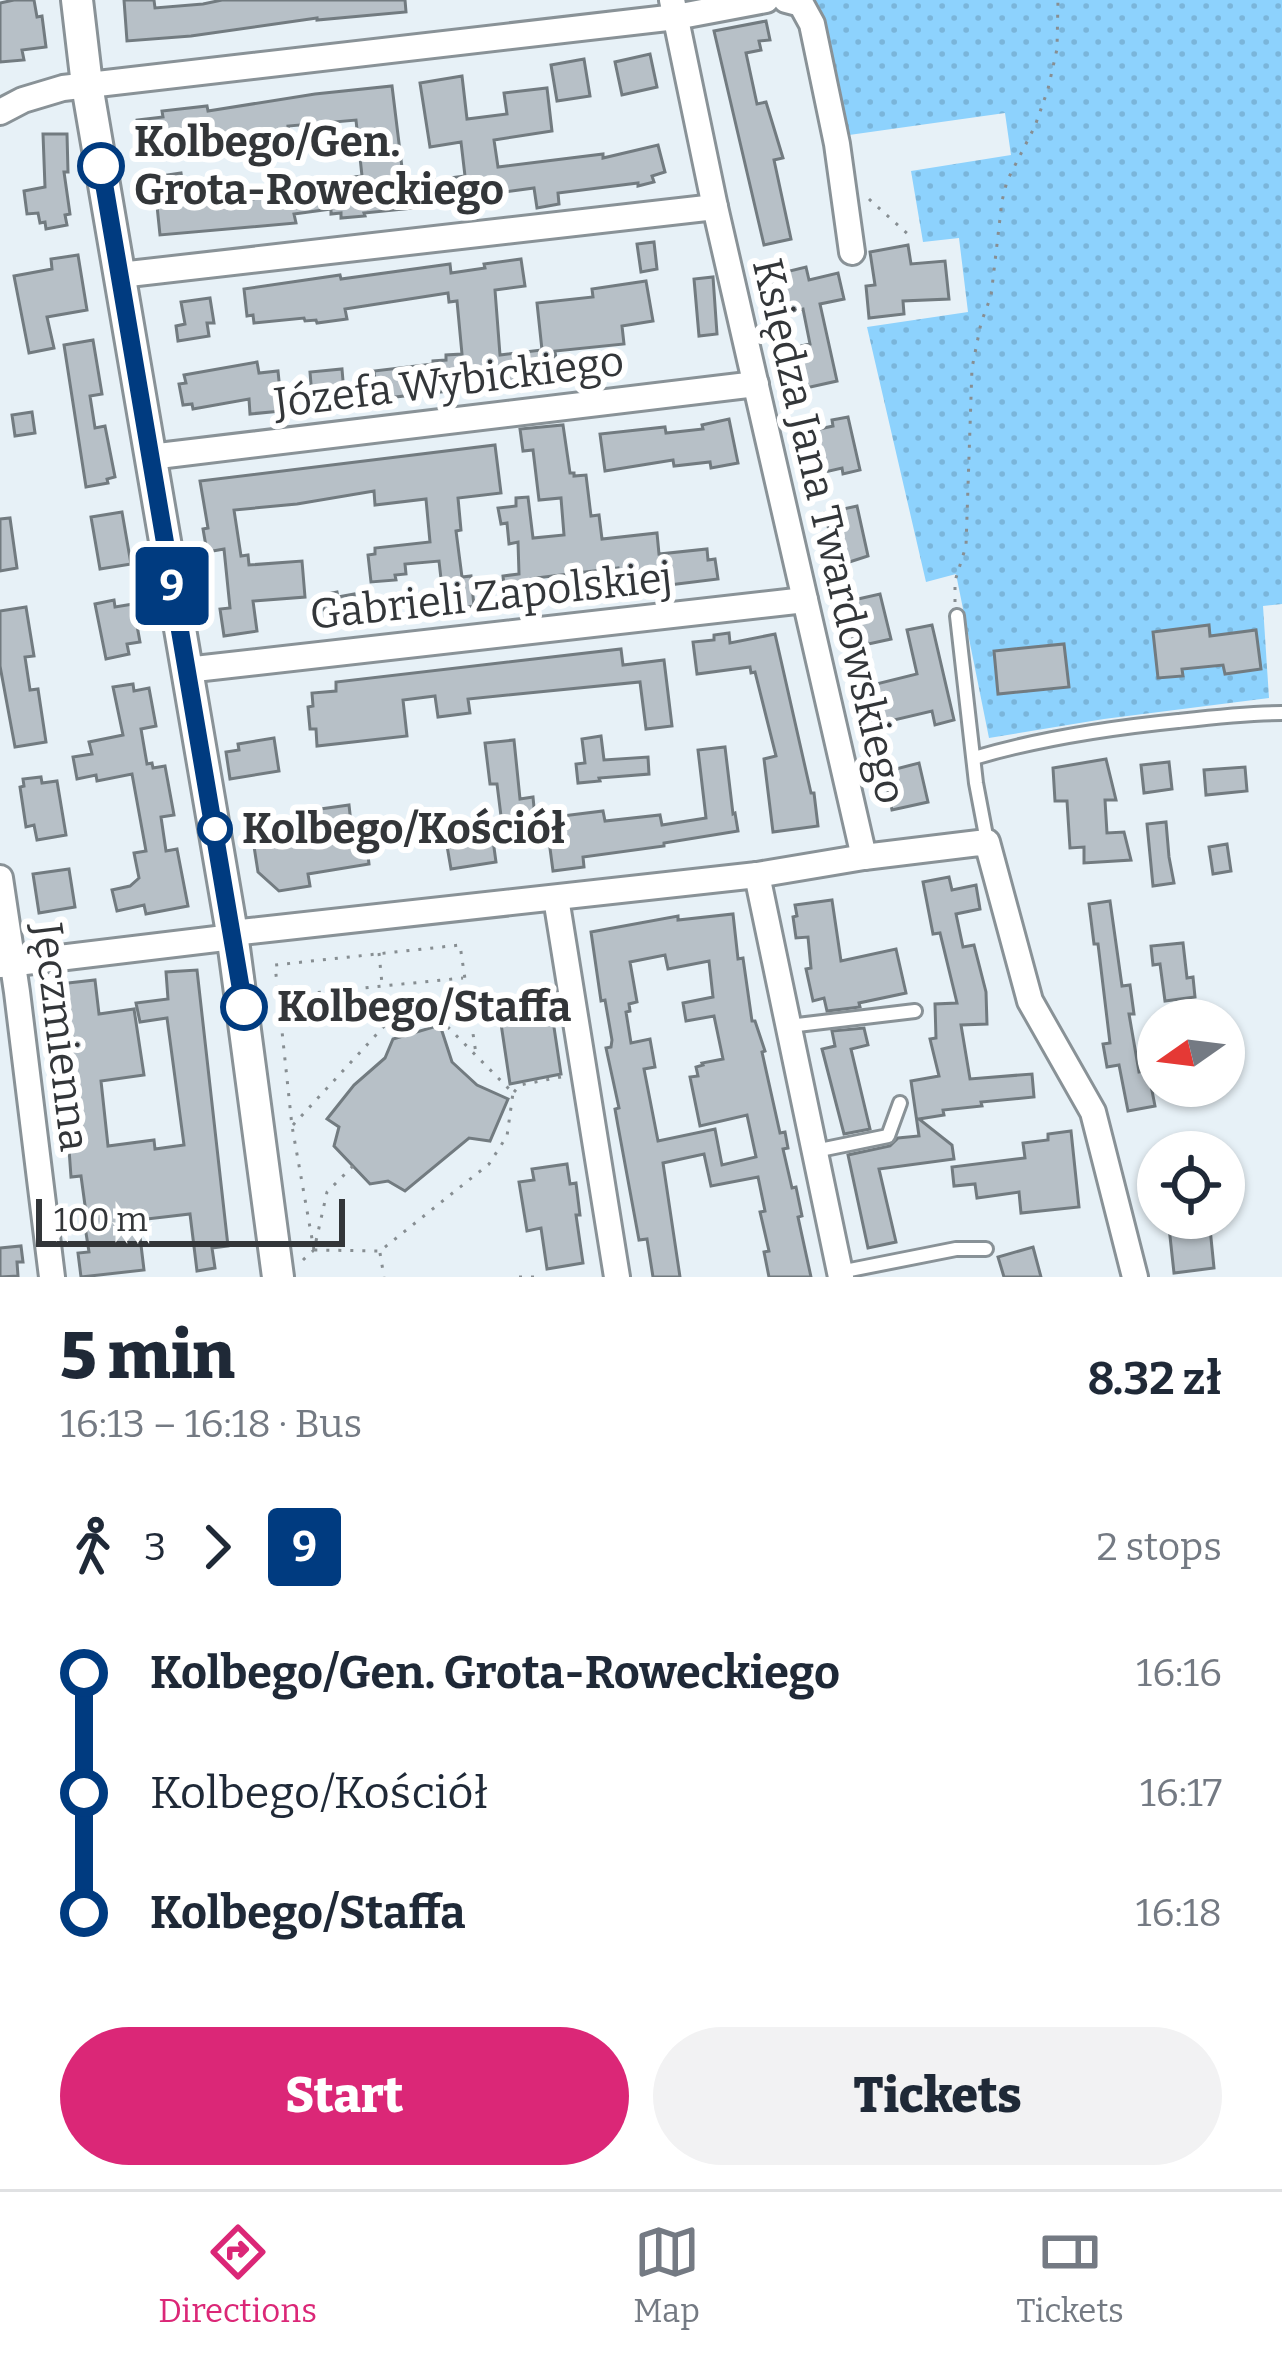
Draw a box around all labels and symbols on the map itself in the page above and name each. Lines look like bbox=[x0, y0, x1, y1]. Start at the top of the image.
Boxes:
place label: Kolbego/Gen. Grota-Roweckiego bbox=[134, 117, 504, 215]
marker: Kolbego/Gen. Grota-Roweckiego bbox=[79, 144, 123, 188]
street label: Księdza Jana Twardowskiego bbox=[742, 254, 916, 808]
street label: Józefa Wybickiego bbox=[270, 336, 627, 428]
line badge: 9 bbox=[133, 547, 211, 625]
street label: Gabrieli Zapolskiej bbox=[308, 552, 674, 640]
place label: Kolbego/Kościół bbox=[242, 804, 566, 854]
marker: Kolbego/Kościół bbox=[199, 813, 231, 845]
street label: Jęczmienna bbox=[22, 919, 100, 1154]
place label: Kolbego/Staffa bbox=[277, 982, 572, 1032]
marker: Kolbego/Staffa bbox=[222, 985, 266, 1029]
north arrow bbox=[1137, 999, 1245, 1107]
scale bar bbox=[36, 1193, 345, 1246]

